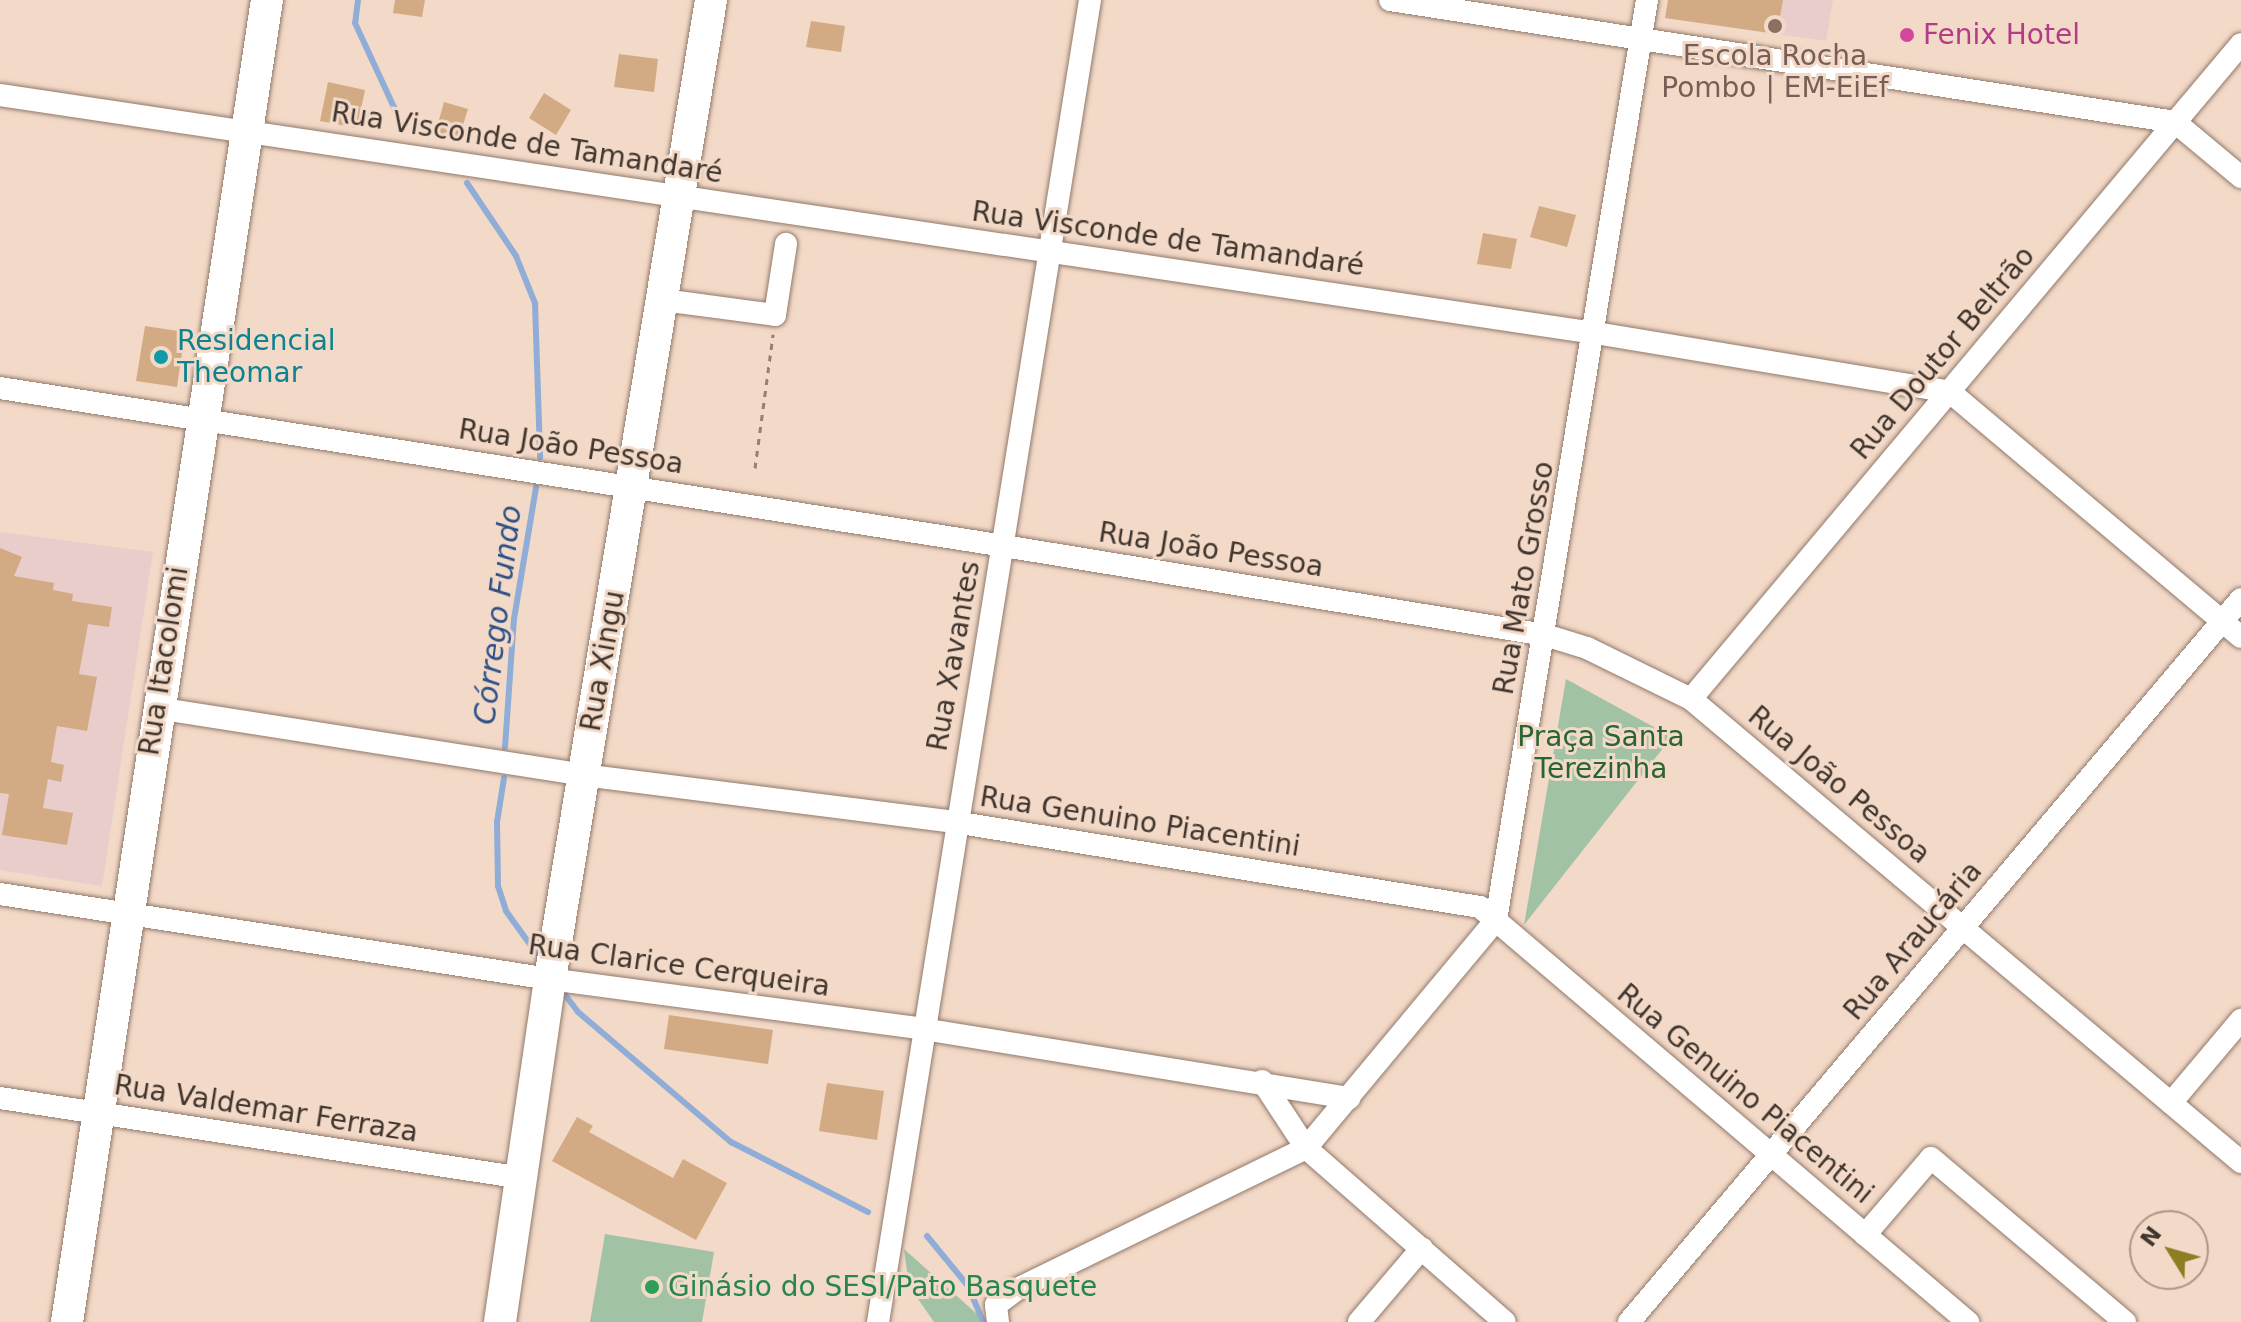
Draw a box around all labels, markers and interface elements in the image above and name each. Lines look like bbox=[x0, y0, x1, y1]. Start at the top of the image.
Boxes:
marker: Escola Rocha Pombo | EM-EiEf bbox=[1766, 17, 1784, 35]
place label: Fenix Hotel bbox=[1923, 18, 2080, 52]
marker: Fenix Hotel bbox=[1898, 26, 1916, 44]
place label: Escola Rocha Pombo | EM-EiEf bbox=[1661, 39, 1889, 105]
street label: Rua Visconde de Tamandaré bbox=[329, 95, 725, 191]
street label: Rua Visconde de Tamandaré bbox=[970, 195, 1366, 283]
street label: Rua Doutor Beltrão bbox=[1844, 240, 2042, 466]
place label: Residencial Theomar bbox=[177, 324, 336, 390]
marker: Residencial Theomar bbox=[152, 348, 170, 366]
street label: Rua João Pessoa bbox=[456, 413, 686, 481]
street label: Rua Mato Grosso bbox=[1487, 459, 1561, 697]
water label: Córrego Fundo bbox=[467, 503, 529, 727]
street label: Rua João Pessoa bbox=[1096, 516, 1326, 584]
street label: Rua Xavantes bbox=[921, 558, 987, 754]
street label: Rua Itacolomi bbox=[132, 564, 196, 758]
street label: Rua Xingu bbox=[574, 588, 632, 734]
street label: Rua João Pessoa bbox=[1741, 699, 1937, 871]
park label: Praça Santa Terezinha bbox=[1517, 720, 1685, 786]
street label: Rua Genuino Piacentini bbox=[977, 780, 1303, 864]
street label: Rua Araucária bbox=[1837, 855, 1989, 1027]
street label: Rua Clarice Cerqueira bbox=[526, 928, 832, 1004]
street label: Rua Genuino Piacentini bbox=[1610, 977, 1880, 1211]
street label: Rua Valdemar Ferraza bbox=[112, 1068, 420, 1150]
north arrow bbox=[2129, 1210, 2209, 1290]
text: N bbox=[2135, 1222, 2167, 1251]
place label: Ginásio do SESI/Pato Basquete bbox=[668, 1270, 1097, 1304]
marker: Ginásio do SESI/Pato Basquete bbox=[643, 1278, 661, 1296]

